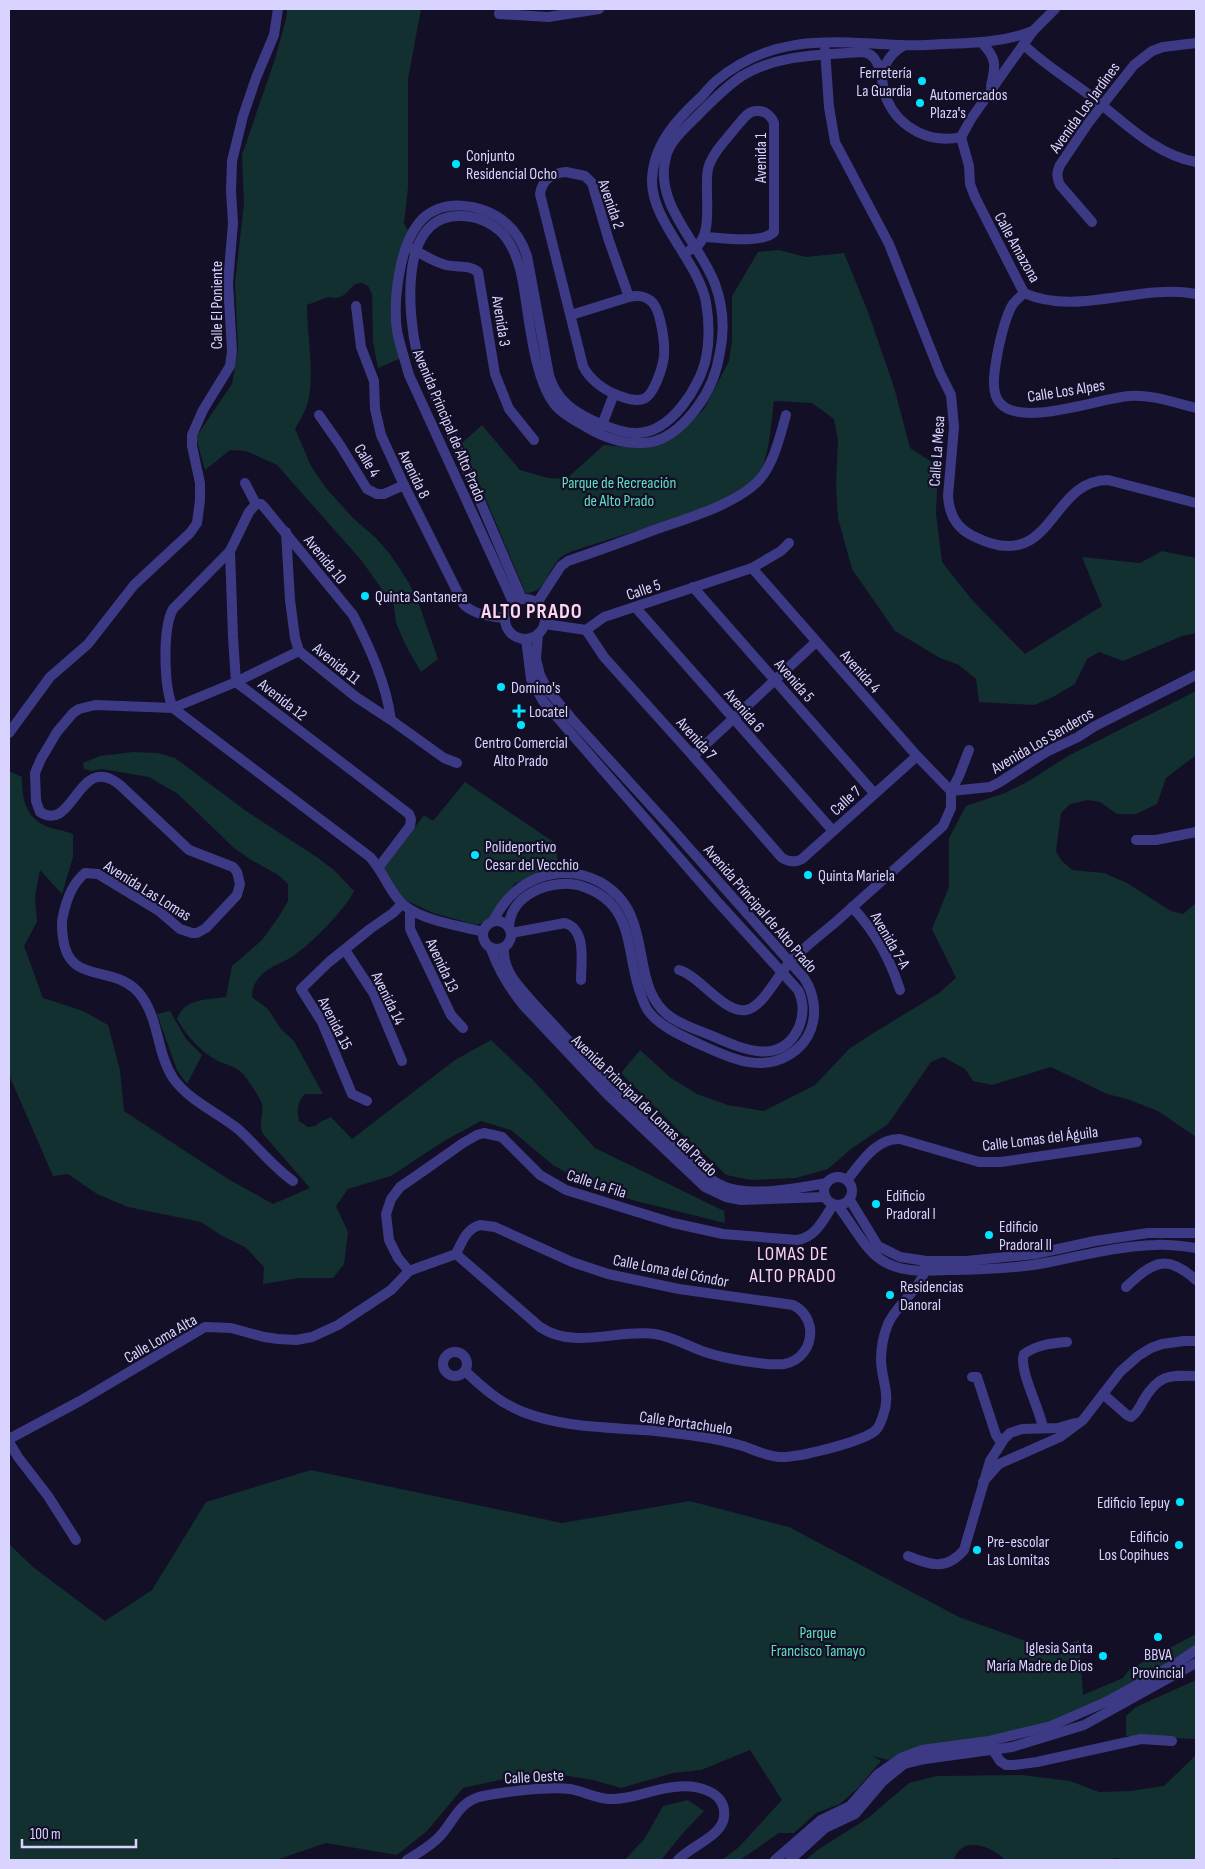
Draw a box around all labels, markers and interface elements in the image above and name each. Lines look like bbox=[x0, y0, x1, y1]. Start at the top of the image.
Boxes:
street label: Avenida Los Jardines bbox=[1045, 59, 1125, 158]
place label: Ferretería La Guardia bbox=[856, 64, 912, 101]
marker: Ferretería La Guardia bbox=[916, 75, 928, 87]
place label: Automercados Plaza's bbox=[929, 86, 1008, 123]
marker: Automercados Plaza's bbox=[914, 97, 926, 109]
street label: Avenida 1 bbox=[752, 133, 771, 184]
place label: Conjunto Residencial Ocho bbox=[466, 147, 557, 184]
marker: Conjunto Residencial Ocho bbox=[450, 158, 462, 170]
street label: Avenida 2 bbox=[593, 176, 628, 232]
street label: Calle Amazona bbox=[990, 209, 1044, 286]
street label: Calle El Poniente bbox=[208, 261, 227, 349]
street label: Avenida 3 bbox=[487, 294, 514, 348]
street label: Avenida Principal de Alto Prado bbox=[408, 346, 489, 504]
street label: Calle Los Alpes bbox=[1026, 376, 1107, 407]
street label: Calle La Mesa bbox=[926, 415, 949, 487]
street label: Calle 4 bbox=[349, 441, 384, 481]
street label: Avenida 8 bbox=[393, 447, 433, 502]
park label: Parque de Recreación de Alto Prado bbox=[562, 474, 676, 511]
street label: Avenida 10 bbox=[299, 531, 350, 588]
street label: Calle 5 bbox=[624, 576, 663, 605]
place label: Quinta Santanera bbox=[375, 588, 468, 607]
marker: Quinta Santanera bbox=[359, 590, 371, 602]
district label: ALTO PRADO bbox=[480, 599, 583, 624]
street label: Avenida 11 bbox=[308, 639, 364, 689]
street label: Avenida 4 bbox=[835, 646, 884, 698]
street label: Avenida 5 bbox=[769, 655, 818, 706]
street label: Avenida 12 bbox=[253, 675, 310, 725]
place label: Domino's bbox=[511, 679, 561, 698]
marker: Domino's bbox=[495, 681, 507, 693]
street label: Avenida 6 bbox=[719, 685, 768, 737]
place label: Locatel bbox=[529, 703, 568, 722]
street label: Avenida Los Senderos bbox=[987, 704, 1098, 779]
marker: Locatel bbox=[513, 705, 525, 717]
street label: Avenida 7 bbox=[671, 713, 720, 765]
marker: Centro Comercial Alto Prado bbox=[515, 719, 527, 731]
place label: Centro Comercial Alto Prado bbox=[474, 734, 568, 771]
street label: Calle 7 bbox=[827, 782, 866, 820]
place label: Polideportivo Cesar del Vecchio bbox=[485, 838, 579, 875]
street label: Avenida Principal de Alto Prado bbox=[698, 840, 821, 977]
marker: Polideportivo Cesar del Vecchio bbox=[469, 849, 481, 861]
street label: Avenida Las Lomas bbox=[99, 856, 195, 926]
place label: Quinta Mariela bbox=[818, 867, 895, 886]
marker: Quinta Mariela bbox=[802, 869, 814, 881]
street label: Avenida 7-A bbox=[865, 908, 914, 973]
street label: Avenida 13 bbox=[421, 935, 462, 995]
street label: Avenida 14 bbox=[366, 968, 409, 1029]
street label: Avenida 15 bbox=[313, 993, 356, 1053]
street label: Avenida Principal de Lomas del Prado bbox=[566, 1031, 721, 1181]
street label: Calle Lomas del Águila bbox=[981, 1123, 1099, 1156]
street label: Calle La Fila bbox=[564, 1166, 629, 1203]
place label: Edificio Pradoral I bbox=[886, 1187, 936, 1224]
marker: Edificio Pradoral I bbox=[870, 1198, 882, 1210]
place label: Edificio Pradoral II bbox=[999, 1218, 1052, 1255]
marker: Edificio Pradoral II bbox=[983, 1229, 995, 1241]
district label: LOMAS DE ALTO PRADO bbox=[748, 1243, 837, 1288]
street label: Calle Loma del Cóndor bbox=[611, 1251, 731, 1292]
place label: Residencias Danoral bbox=[900, 1278, 964, 1315]
marker: Residencias Danoral bbox=[884, 1289, 896, 1301]
street label: Calle Loma Alta bbox=[121, 1311, 201, 1368]
street label: Calle Portachuelo bbox=[638, 1408, 734, 1439]
place label: Edificio Tepuy bbox=[1097, 1494, 1170, 1513]
marker: Edificio Tepuy bbox=[1174, 1496, 1186, 1508]
place label: Edificio Los Copihues bbox=[1099, 1528, 1169, 1565]
place label: Pre-escolar Las Lomitas bbox=[987, 1533, 1050, 1570]
marker: Edificio Los Copihues bbox=[1173, 1539, 1185, 1551]
marker: Pre-escolar Las Lomitas bbox=[971, 1544, 983, 1556]
park label: Parque Francisco Tamayo bbox=[771, 1624, 865, 1661]
marker: BBVA Provincial bbox=[1152, 1631, 1164, 1643]
place label: Iglesia Santa María Madre de Dios bbox=[987, 1639, 1093, 1676]
place label: BBVA Provincial bbox=[1132, 1646, 1184, 1683]
marker: Iglesia Santa María Madre de Dios bbox=[1097, 1650, 1109, 1662]
street label: Calle Oeste bbox=[504, 1766, 564, 1789]
scale bar bbox=[22, 1816, 136, 1848]
text: 100 m bbox=[30, 1825, 61, 1844]

